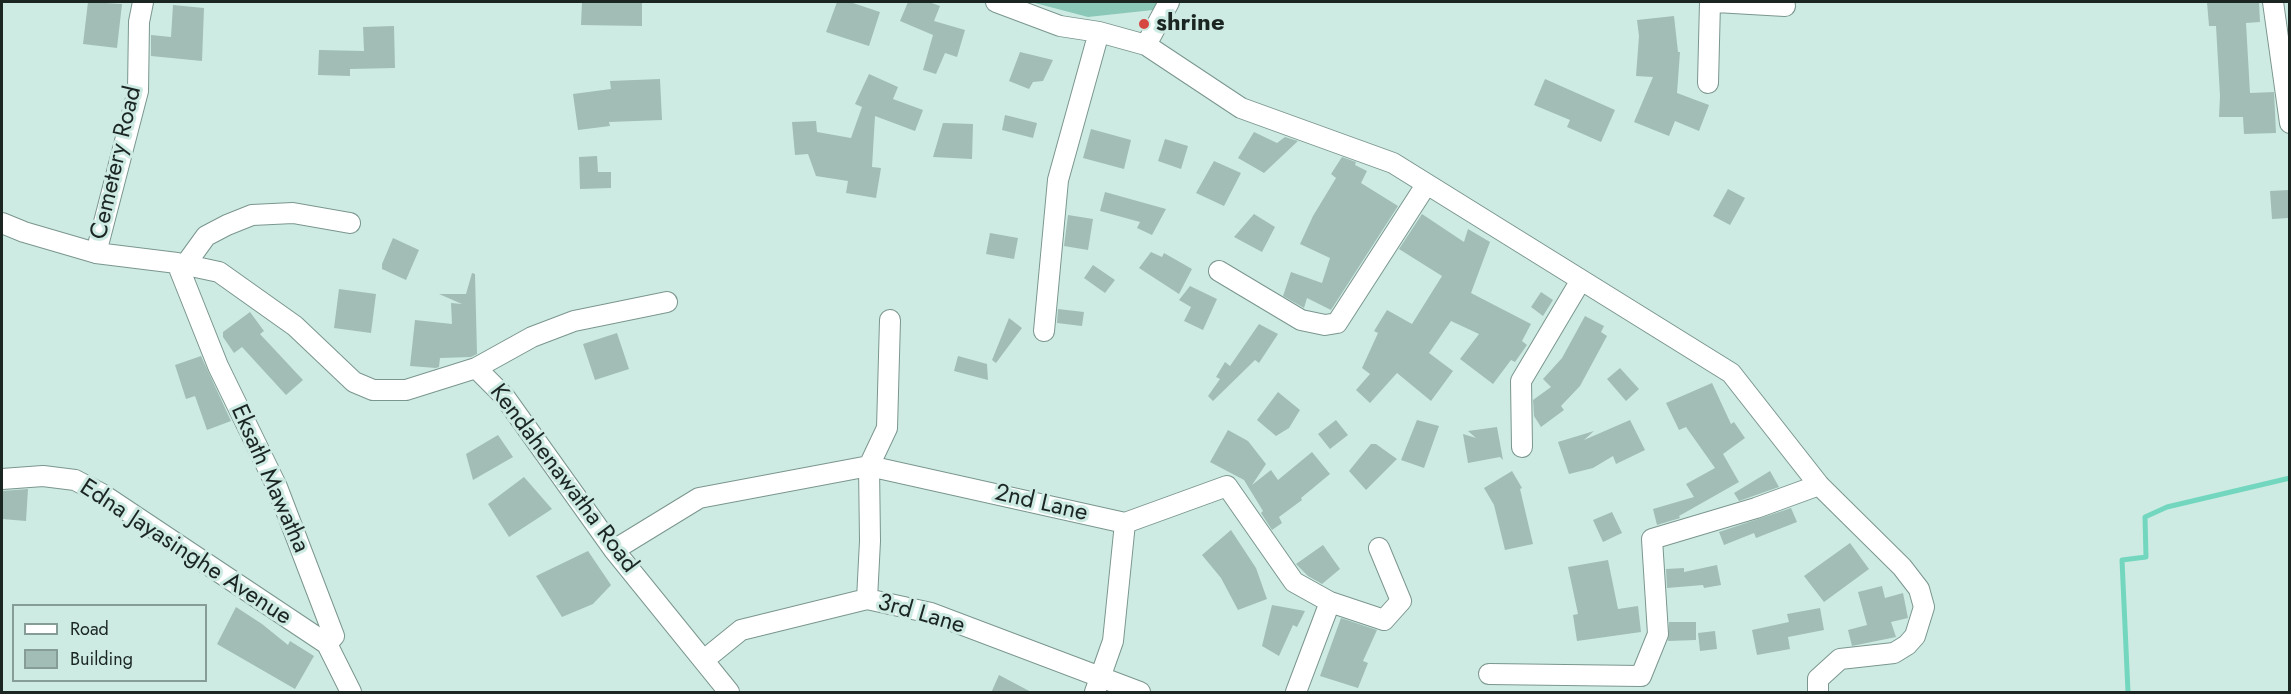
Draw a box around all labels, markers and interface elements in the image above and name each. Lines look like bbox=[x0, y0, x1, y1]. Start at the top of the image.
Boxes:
place label: shrine bbox=[1156, 10, 1225, 38]
marker: shrine bbox=[1137, 17, 1151, 31]
street label: Cemetery Road bbox=[85, 84, 149, 242]
street label: Kendahenawatha Road bbox=[483, 379, 643, 579]
street label: Eksath Mawatha bbox=[223, 400, 315, 558]
street label: Edna Jayasinghe Avenue bbox=[74, 474, 296, 632]
street label: 2nd Lane bbox=[992, 479, 1090, 529]
street label: 3rd Lane bbox=[874, 589, 968, 641]
legend bbox=[12, 604, 207, 682]
text: Road bbox=[70, 616, 109, 642]
text: Building bbox=[70, 646, 133, 672]

